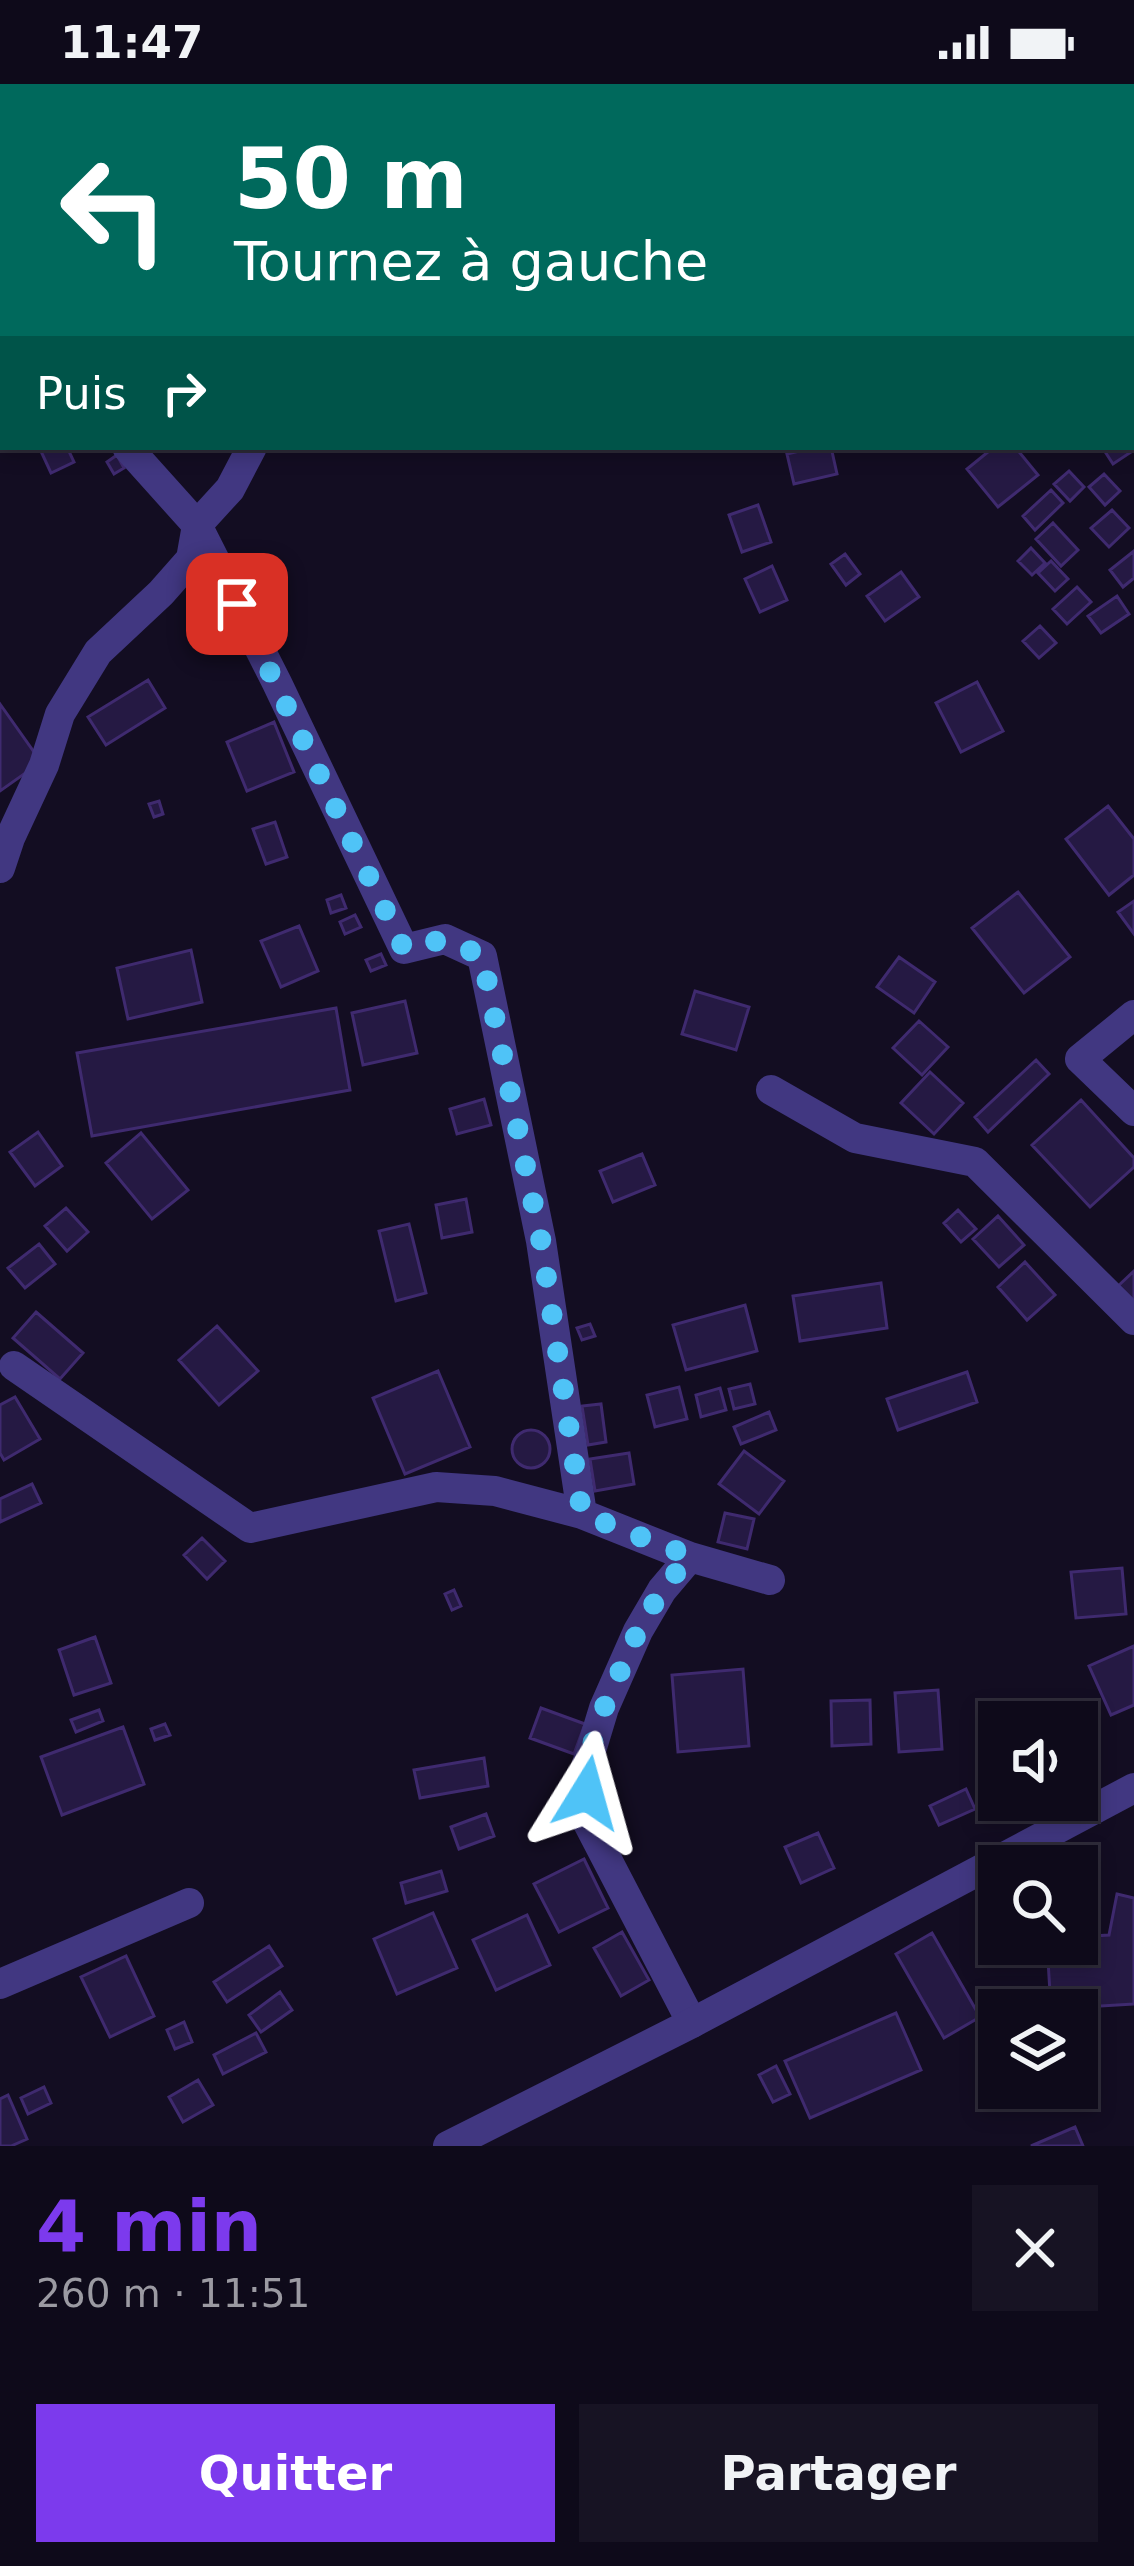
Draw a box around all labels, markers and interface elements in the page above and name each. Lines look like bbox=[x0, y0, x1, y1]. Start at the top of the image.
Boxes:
text: 11:47 bbox=[60, 16, 203, 69]
text: 50 m bbox=[234, 130, 468, 228]
icon: left bbox=[36, 132, 192, 288]
text: Tournez à gauche bbox=[234, 230, 708, 293]
icon: right bbox=[151, 360, 217, 426]
text: Puis bbox=[36, 367, 127, 420]
pin bbox=[186, 553, 288, 655]
icon: arrive bbox=[204, 571, 270, 637]
map controls bbox=[978, 1701, 1098, 2109]
button: sound bbox=[978, 1701, 1098, 1821]
position arrow bbox=[524, 1730, 650, 1856]
button: search bbox=[978, 1845, 1098, 1965]
button: layers bbox=[978, 1989, 1098, 2109]
text: 4 min bbox=[36, 2184, 262, 2268]
button: close bbox=[972, 2185, 1098, 2311]
text: 260 m · 11:51 bbox=[36, 2271, 310, 2316]
button: Quitter bbox=[36, 2404, 555, 2542]
button: Partager bbox=[579, 2404, 1098, 2542]

